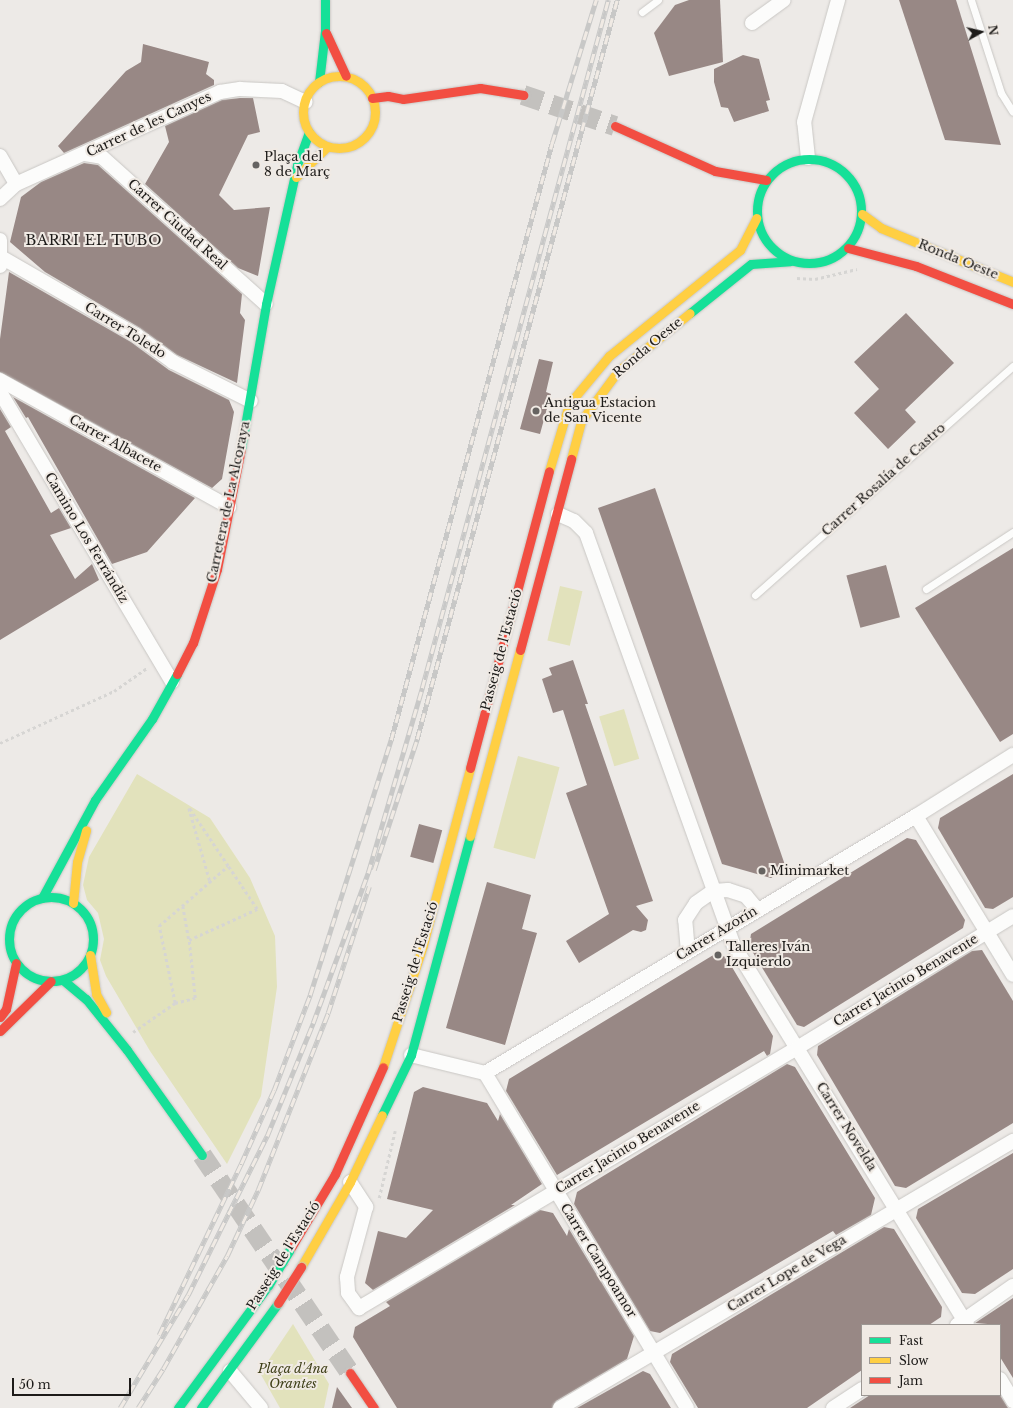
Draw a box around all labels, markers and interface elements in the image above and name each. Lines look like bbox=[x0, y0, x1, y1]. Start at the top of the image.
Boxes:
north arrow bbox=[961, 12, 1001, 52]
text: N bbox=[985, 24, 1001, 36]
street label: Carrer de les Canyes bbox=[84, 89, 214, 161]
place label: Plaça del 8 de Març bbox=[264, 150, 330, 181]
marker: Plaça del 8 de Març bbox=[251, 160, 261, 170]
street label: Carrer Ciudad Real bbox=[124, 176, 230, 274]
district label: BARRI EL TUBO bbox=[25, 232, 163, 248]
street label: Ronda Oeste bbox=[916, 237, 1000, 283]
street label: Carrer Toledo bbox=[81, 300, 169, 362]
street label: Ronda Oeste bbox=[610, 315, 686, 381]
place label: Antigua Estacion de San Vicente bbox=[544, 396, 656, 427]
marker: Antigua Estacion de San Vicente bbox=[531, 406, 541, 416]
street label: Carrer Albacete bbox=[66, 412, 164, 476]
street label: Carretera de La Alcoraya bbox=[204, 419, 254, 585]
street label: Carrer Rosalía de Castro bbox=[819, 420, 949, 540]
street label: Camino Los Ferrándiz bbox=[41, 470, 131, 606]
street label: Passeig de l'Estació bbox=[478, 587, 526, 713]
place label: Minimarket bbox=[770, 863, 849, 879]
marker: Minimarket bbox=[757, 866, 767, 876]
street label: Passeig de l'Estació bbox=[390, 900, 442, 1024]
street label: Carrer Azorín bbox=[673, 903, 761, 965]
street label: Carrer Jacinto Benavente bbox=[831, 931, 981, 1031]
place label: Talleres Iván Izquierdo bbox=[726, 940, 810, 971]
marker: Talleres Iván Izquierdo bbox=[713, 950, 723, 960]
street label: Carrer Novelda bbox=[812, 1080, 880, 1174]
street label: Carrer Jacinto Benavente bbox=[553, 1098, 703, 1198]
street label: Passeig de l'Estació bbox=[244, 1199, 324, 1313]
street label: Carrer Campoamor bbox=[556, 1201, 640, 1321]
street label: Carrer Lope de Vega bbox=[724, 1232, 850, 1316]
legend bbox=[861, 1324, 1001, 1396]
text: Fast bbox=[899, 1333, 923, 1348]
text: Slow bbox=[899, 1353, 928, 1368]
park label: Plaça d'Ana Orantes bbox=[258, 1362, 328, 1393]
scale bar bbox=[14, 1370, 133, 1396]
text: Jam bbox=[899, 1373, 923, 1388]
text: 50 m bbox=[19, 1377, 51, 1392]

